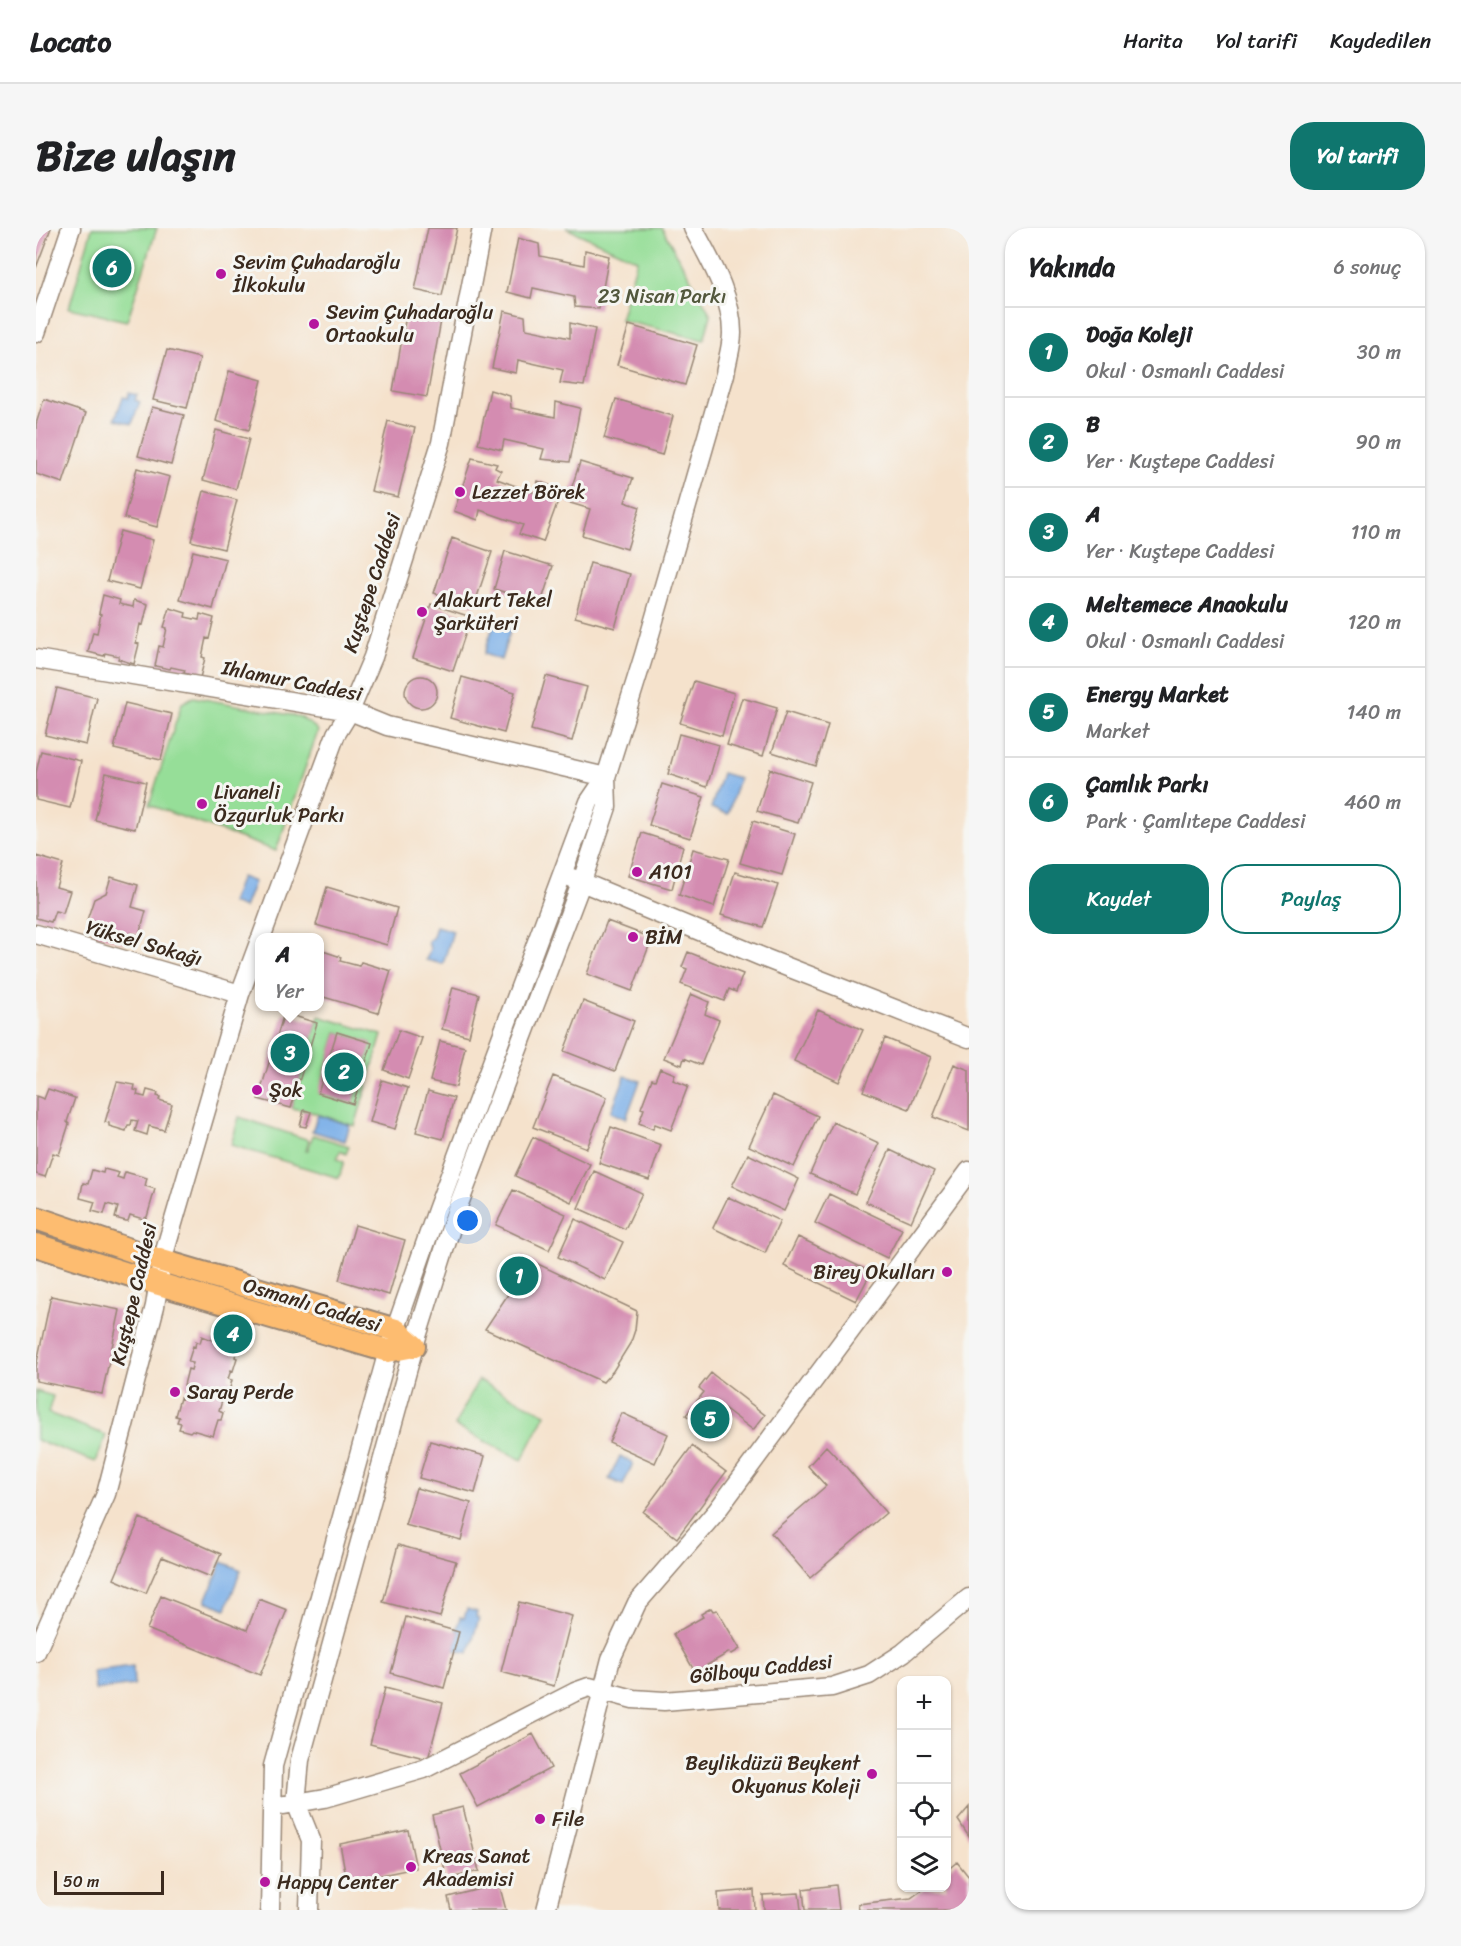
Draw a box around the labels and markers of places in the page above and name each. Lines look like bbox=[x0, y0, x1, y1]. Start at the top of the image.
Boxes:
place label: Sevim Çuhadaroğlu İlkokulu bbox=[232, 245, 400, 303]
pin: 6 bbox=[92, 246, 132, 291]
marker: Sevim Çuhadaroğlu İlkokulu bbox=[214, 267, 228, 281]
place label: Sevim Çuhadaroğlu Ortaokulu bbox=[326, 295, 493, 353]
marker: Sevim Çuhadaroğlu Ortaokulu bbox=[307, 317, 321, 331]
place label: Lezzet Börek bbox=[472, 475, 586, 510]
marker: Lezzet Börek bbox=[453, 485, 467, 499]
place label: Alakurt Tekel Şarküteri bbox=[433, 583, 552, 641]
marker: Alakurt Tekel Şarküteri bbox=[415, 605, 429, 619]
place label: Livaneli Özgurluk Parkı bbox=[214, 775, 344, 833]
marker: Livaneli Özgurluk Parkı bbox=[195, 797, 209, 811]
place label: A101 bbox=[648, 855, 692, 890]
marker: A101 bbox=[630, 865, 644, 879]
place label: BİM bbox=[645, 920, 683, 955]
marker: BİM bbox=[626, 930, 640, 944]
pin: 3 bbox=[270, 1030, 310, 1076]
pin: 2 bbox=[324, 1050, 364, 1094]
place label: Şok bbox=[269, 1073, 303, 1108]
marker: Şok bbox=[250, 1083, 264, 1097]
pin: 1 bbox=[500, 1254, 538, 1298]
place label: Birey Okulları bbox=[813, 1255, 935, 1290]
marker: Birey Okulları bbox=[940, 1265, 954, 1279]
pin: 4 bbox=[214, 1312, 252, 1356]
place label: Saray Perde bbox=[187, 1375, 294, 1410]
marker: Saray Perde bbox=[168, 1385, 182, 1399]
pin: 5 bbox=[690, 1396, 730, 1442]
place label: Beylikdüzü Beykent Okyanus Koleji bbox=[685, 1746, 861, 1804]
marker: Beylikdüzü Beykent Okyanus Koleji bbox=[865, 1767, 879, 1781]
place label: File bbox=[552, 1802, 584, 1837]
marker: File bbox=[533, 1812, 547, 1826]
place label: Kreas Sanat Akademisi bbox=[422, 1839, 531, 1897]
marker: Kreas Sanat Akademisi bbox=[404, 1860, 418, 1874]
place label: Happy Center bbox=[277, 1865, 399, 1900]
marker: Happy Center bbox=[258, 1875, 272, 1889]

